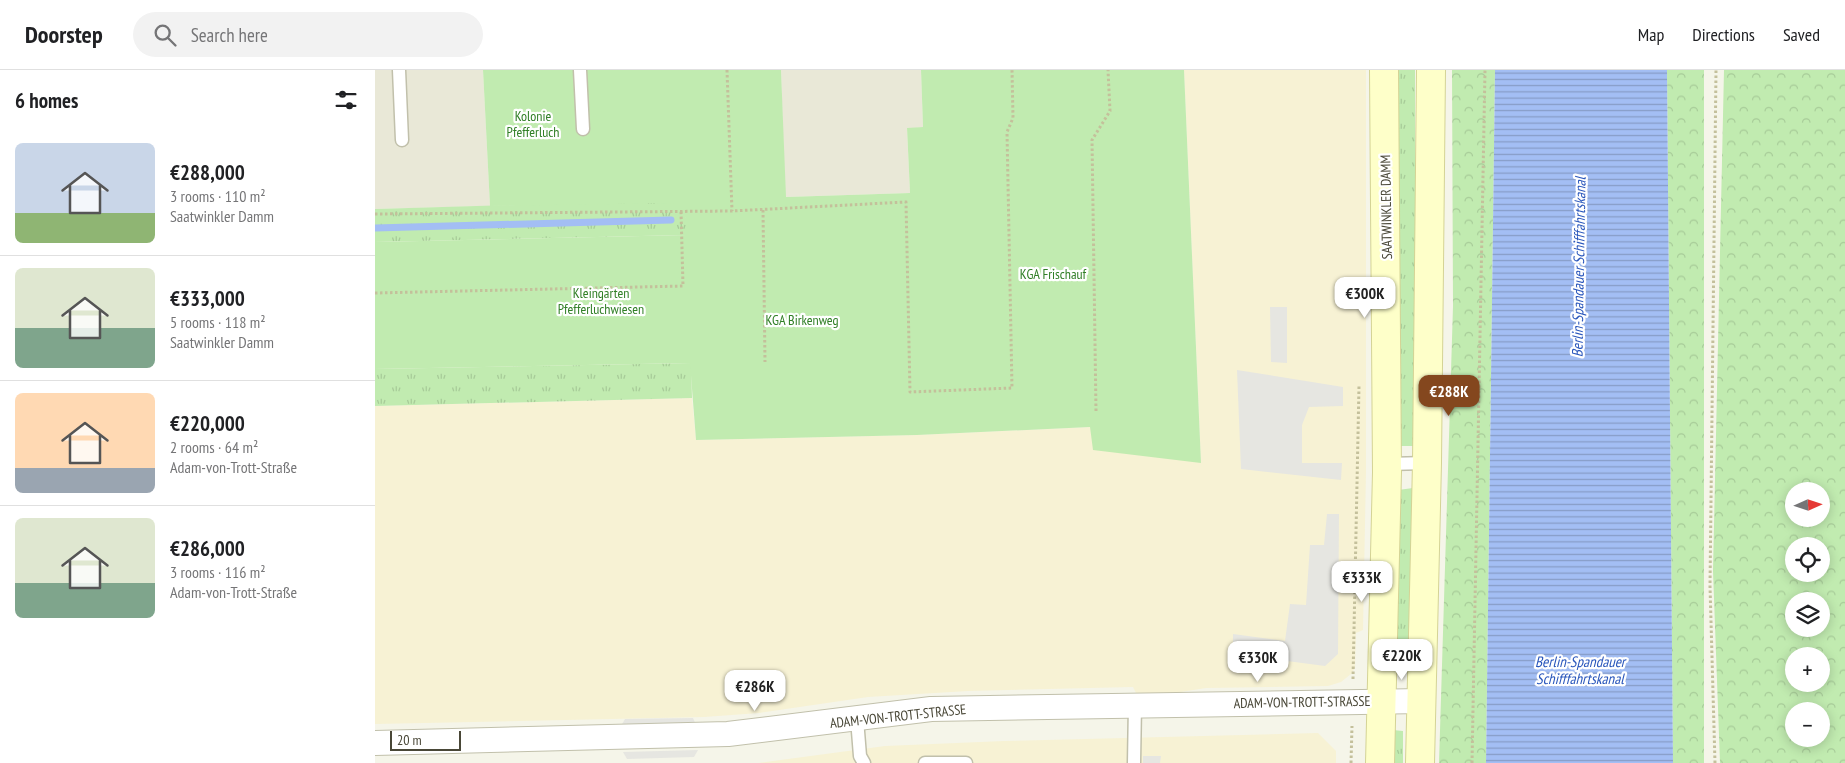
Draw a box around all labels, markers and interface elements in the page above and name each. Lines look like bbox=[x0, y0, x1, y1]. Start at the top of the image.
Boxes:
search box bbox=[133, 12, 483, 57]
text: Doorstep bbox=[25, 19, 103, 50]
icon: search bbox=[151, 21, 179, 49]
text: Search here bbox=[191, 23, 268, 47]
text: Map bbox=[1638, 23, 1664, 46]
text: Directions bbox=[1692, 23, 1755, 46]
text: Saved bbox=[1783, 23, 1820, 46]
icon: filters bbox=[332, 86, 360, 114]
text: 6 homes bbox=[15, 87, 78, 114]
park label: Kolonie Pfefferluch bbox=[507, 107, 559, 141]
street label: SAATWINKLER DAMM bbox=[1376, 154, 1396, 260]
text: €288,000 bbox=[170, 159, 245, 186]
icon: home bbox=[55, 163, 115, 223]
water label: Berlin-Spandauer Schifffahrtskanal bbox=[1567, 175, 1590, 357]
text: 3 rooms · 110 m² bbox=[170, 186, 266, 206]
text: Saatwinkler Damm bbox=[170, 206, 274, 226]
park label: KGA Frischauf bbox=[1020, 265, 1087, 283]
pin: €300K bbox=[1330, 276, 1400, 319]
text: €300K bbox=[1346, 283, 1384, 303]
park label: Kleingärten Pfefferluchwiesen bbox=[558, 284, 644, 318]
text: €333,000 bbox=[170, 285, 245, 312]
icon: home bbox=[55, 288, 115, 348]
park label: KGA Birkenweg bbox=[765, 311, 839, 329]
text: 5 rooms · 118 m² bbox=[170, 312, 266, 332]
text: Saatwinkler Damm bbox=[170, 332, 274, 352]
pin: €288K bbox=[1414, 374, 1484, 417]
text: €288K bbox=[1430, 381, 1468, 401]
text: €220,000 bbox=[170, 410, 245, 437]
icon: home bbox=[55, 413, 115, 473]
text: 2 rooms · 64 m² bbox=[170, 437, 258, 457]
text: Adam-von-Trott-Straße bbox=[170, 457, 297, 477]
north arrow bbox=[1785, 482, 1830, 528]
map controls bbox=[1785, 482, 1830, 747]
text: €286,000 bbox=[170, 535, 245, 562]
button: locate bbox=[1785, 537, 1830, 582]
icon: home bbox=[55, 538, 115, 598]
pin: €333K bbox=[1327, 560, 1397, 603]
text: 3 rooms · 116 m² bbox=[170, 562, 266, 582]
text: €333K bbox=[1343, 567, 1381, 587]
text: Adam-von-Trott-Straße bbox=[170, 582, 297, 602]
button: layers bbox=[1785, 592, 1830, 637]
pin: €220K bbox=[1367, 638, 1437, 681]
pin: €330K bbox=[1223, 640, 1293, 683]
text: €220K bbox=[1383, 645, 1421, 665]
text: €330K bbox=[1239, 647, 1277, 667]
button: + bbox=[1785, 647, 1830, 692]
water label: Berlin-Spandauer Schifffahrtskanal bbox=[1535, 652, 1627, 688]
pin: €286K bbox=[720, 670, 790, 712]
text: €286K bbox=[736, 676, 774, 696]
street label: ADAM-VON-TROTT-STRASSE bbox=[1233, 692, 1371, 712]
street label: ADAM-VON-TROTT-STRASSE bbox=[829, 700, 967, 732]
button: − bbox=[1785, 702, 1830, 747]
scale bar bbox=[390, 728, 461, 751]
text: 20 m bbox=[397, 731, 422, 749]

